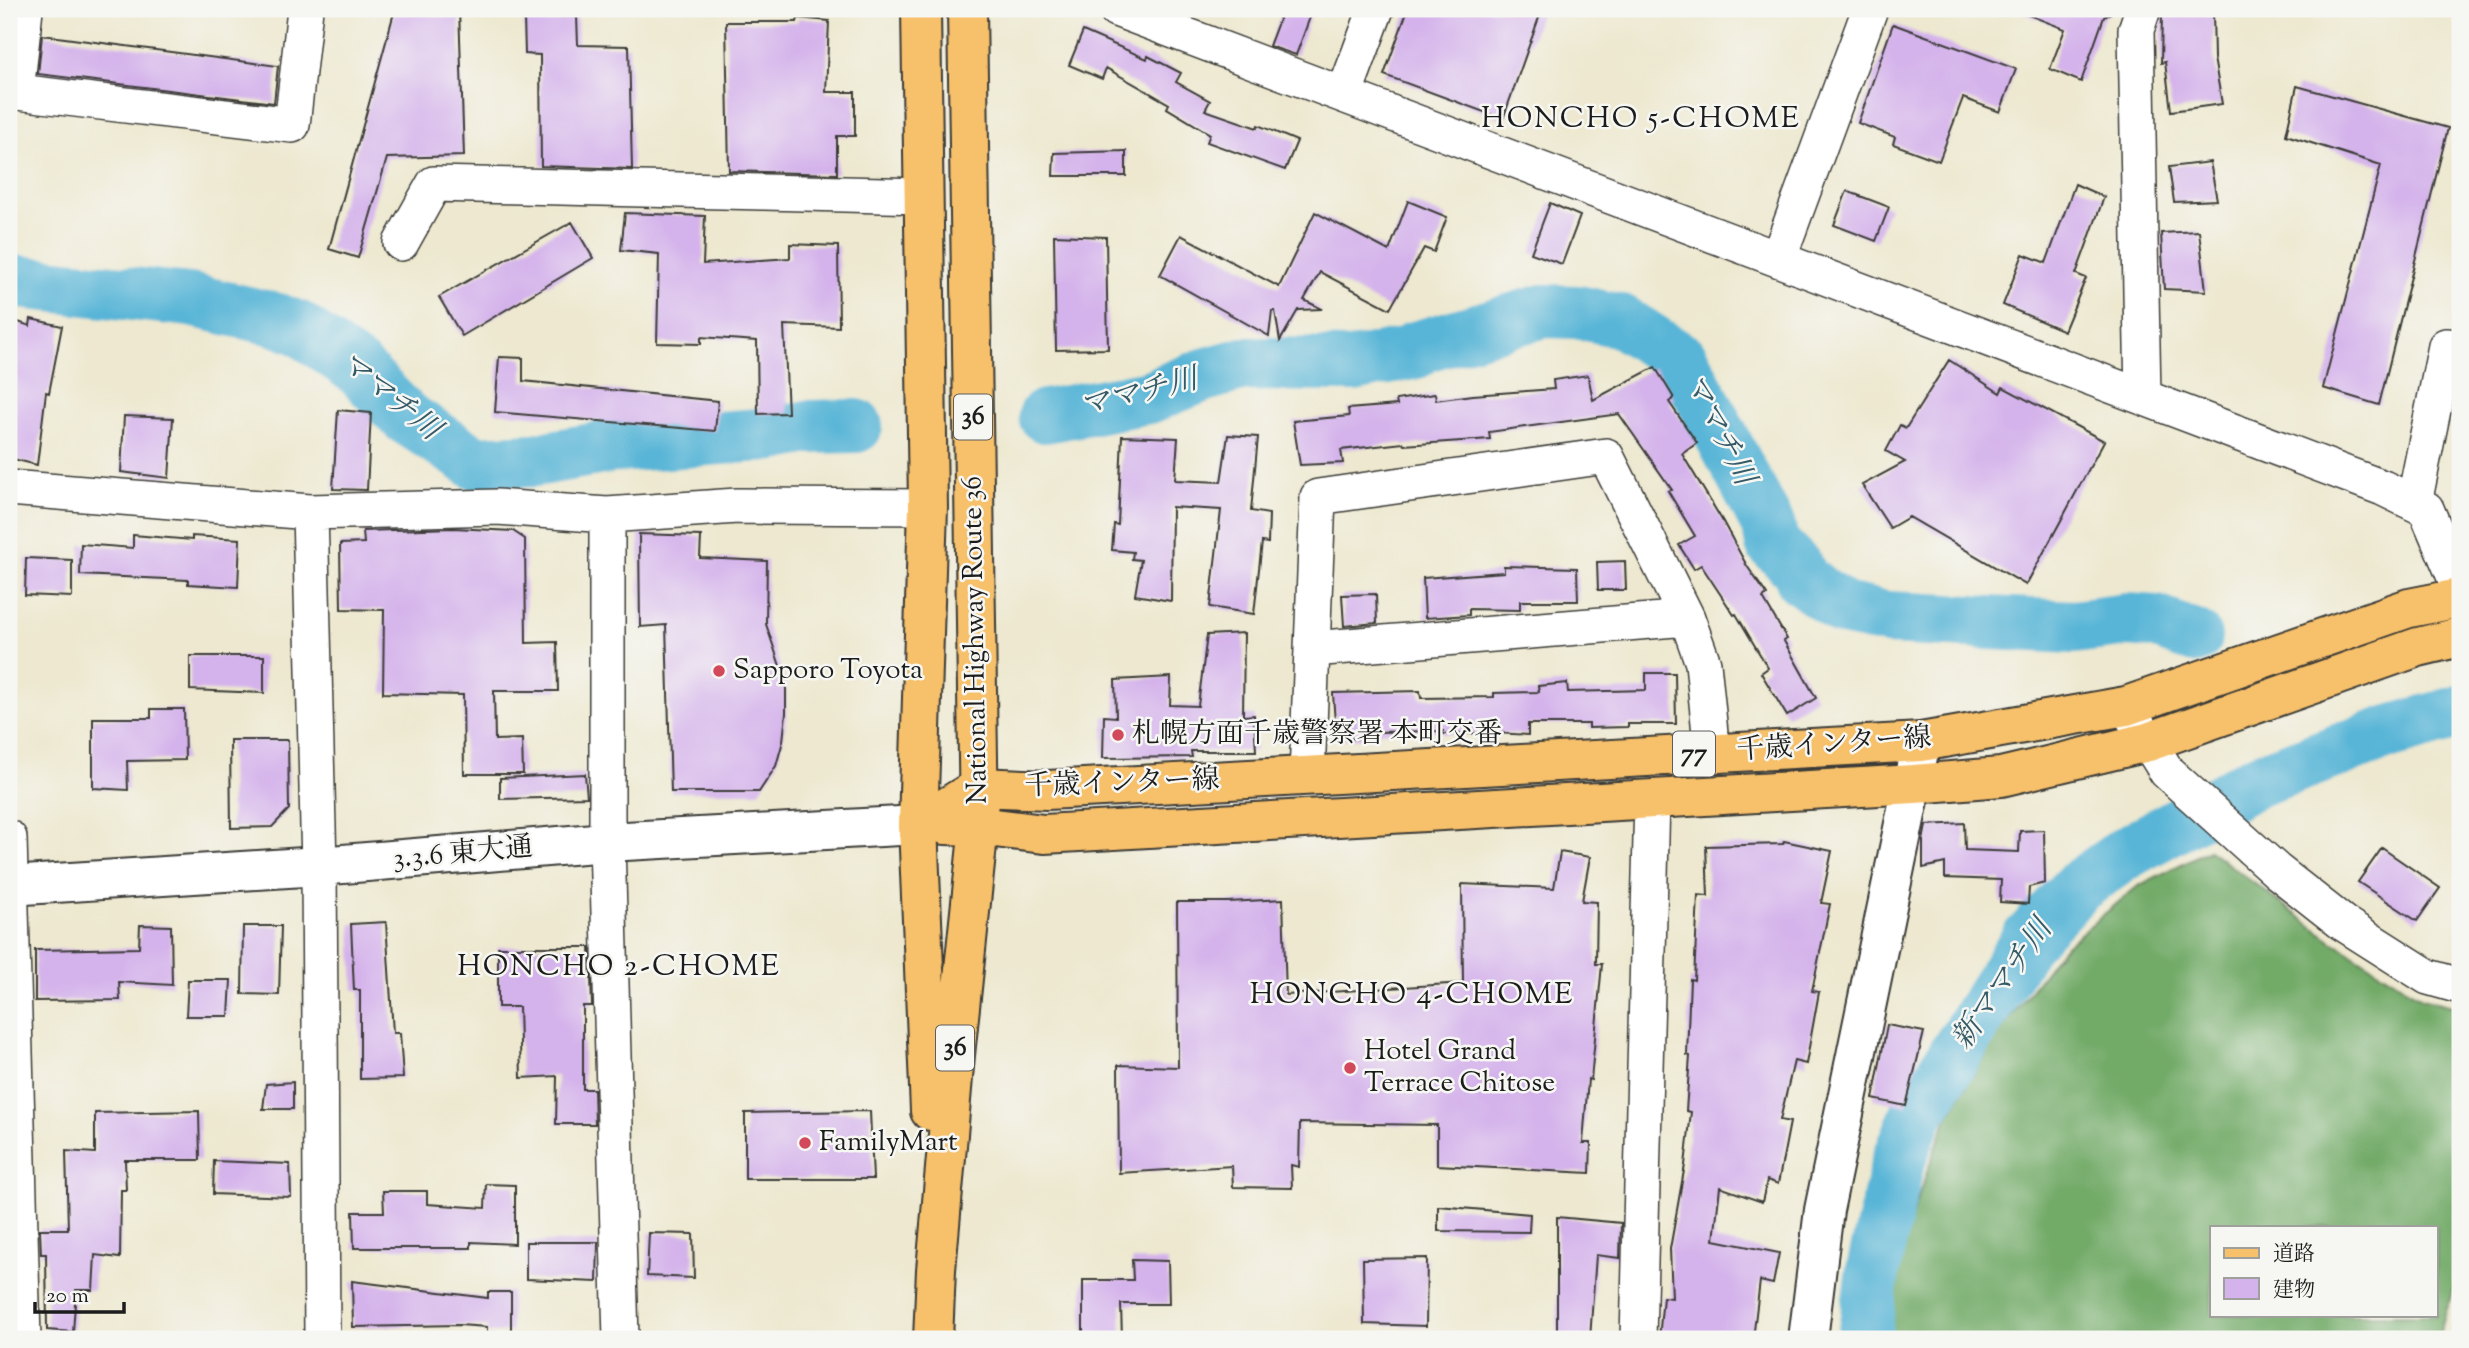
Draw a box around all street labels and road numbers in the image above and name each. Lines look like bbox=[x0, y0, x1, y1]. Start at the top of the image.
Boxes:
road number: 36 bbox=[954, 394, 992, 440]
street label: National Highway Route 36 bbox=[953, 476, 999, 804]
street label: 千歳インター線 bbox=[1735, 718, 1933, 772]
road number: 77 bbox=[1673, 732, 1715, 776]
street label: 千歳インター線 bbox=[1024, 761, 1220, 807]
street label: 3.3.6 東大通 bbox=[391, 828, 535, 880]
road number: 36 bbox=[936, 1026, 974, 1070]

